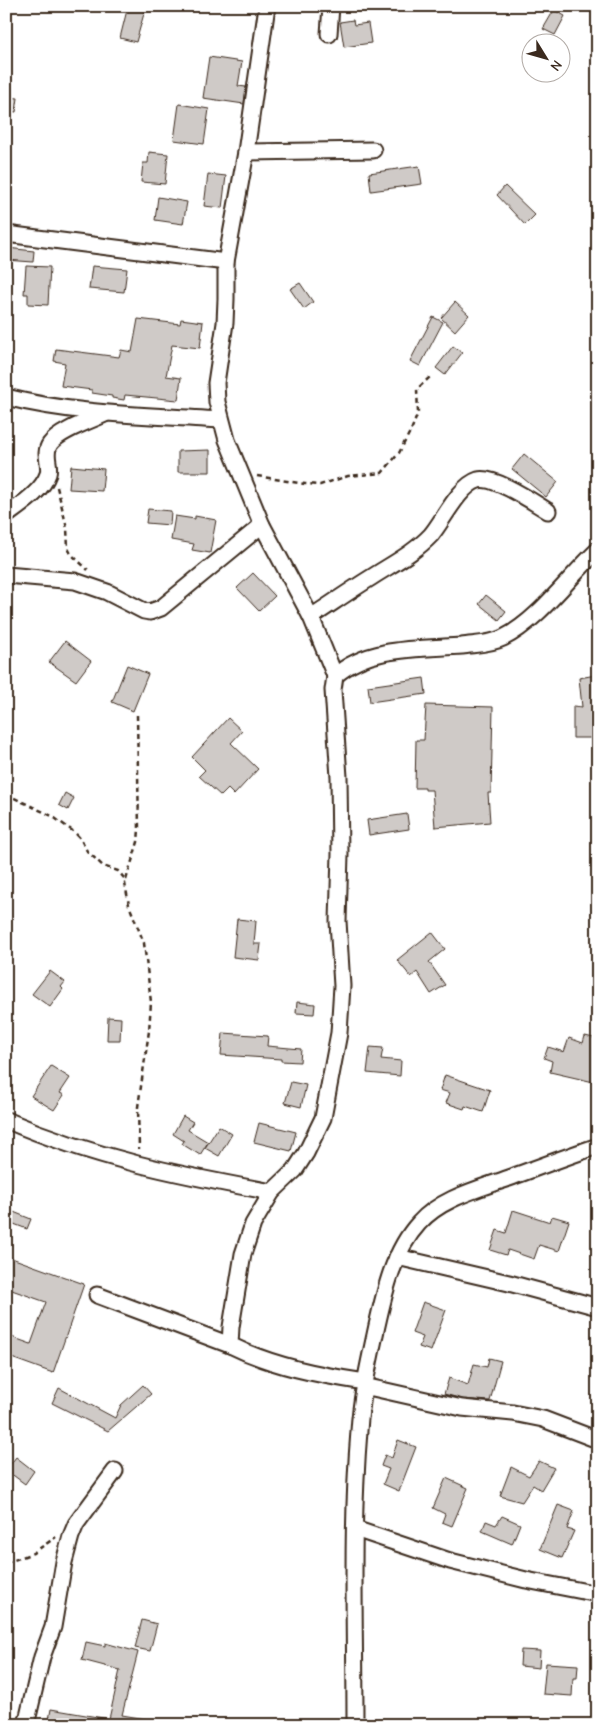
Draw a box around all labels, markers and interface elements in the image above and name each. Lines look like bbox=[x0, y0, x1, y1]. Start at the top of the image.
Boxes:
north arrow bbox=[522, 32, 572, 82]
text: N bbox=[546, 57, 566, 74]

